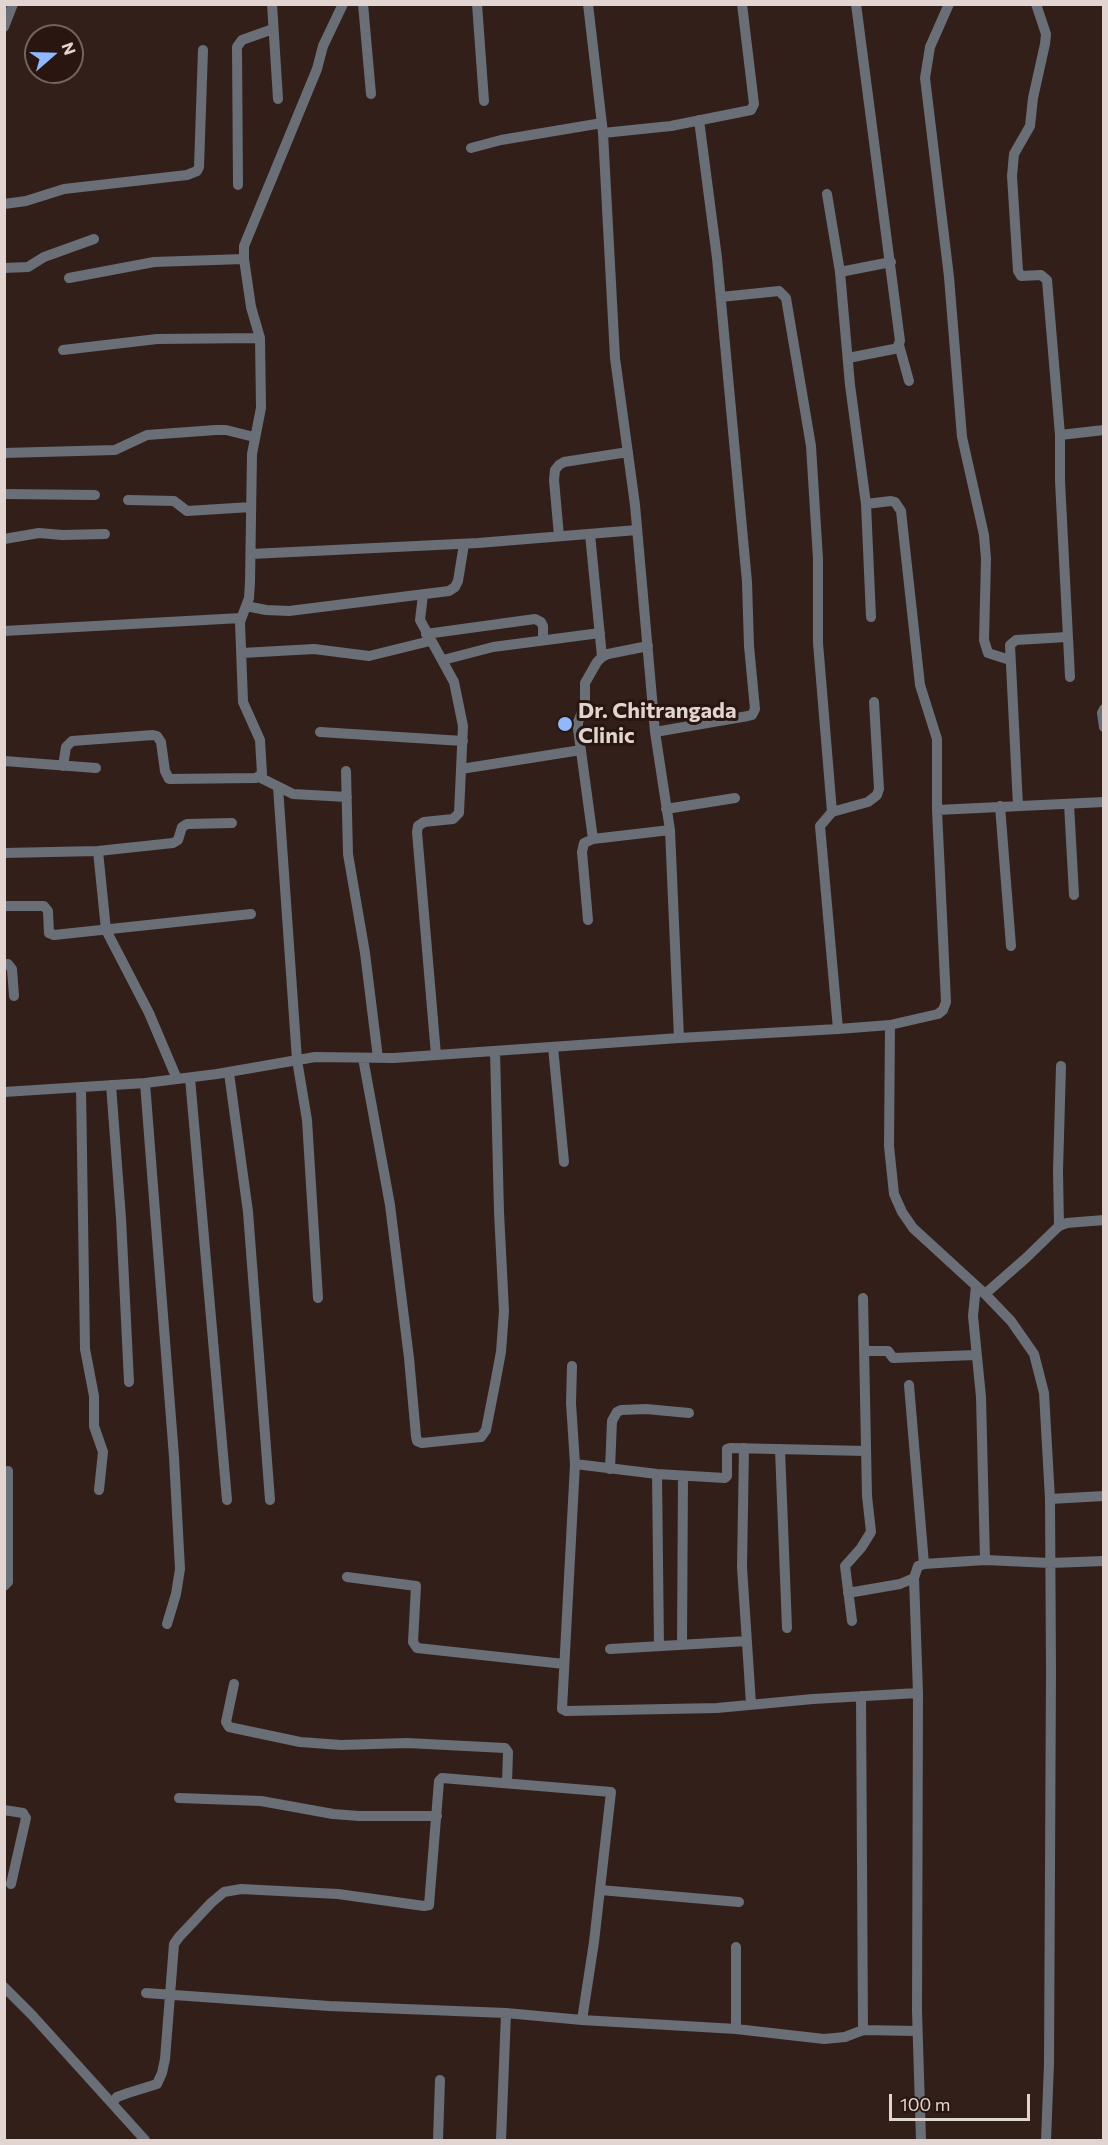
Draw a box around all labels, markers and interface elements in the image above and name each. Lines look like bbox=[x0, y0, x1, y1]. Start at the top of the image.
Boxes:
north arrow bbox=[24, 24, 84, 84]
text: N bbox=[59, 39, 80, 57]
place label: Dr. Chitrangada Clinic bbox=[578, 698, 737, 750]
marker: Dr. Chitrangada Clinic bbox=[556, 715, 574, 733]
scale bar bbox=[892, 2082, 1033, 2120]
text: 100 m bbox=[900, 2093, 950, 2115]

